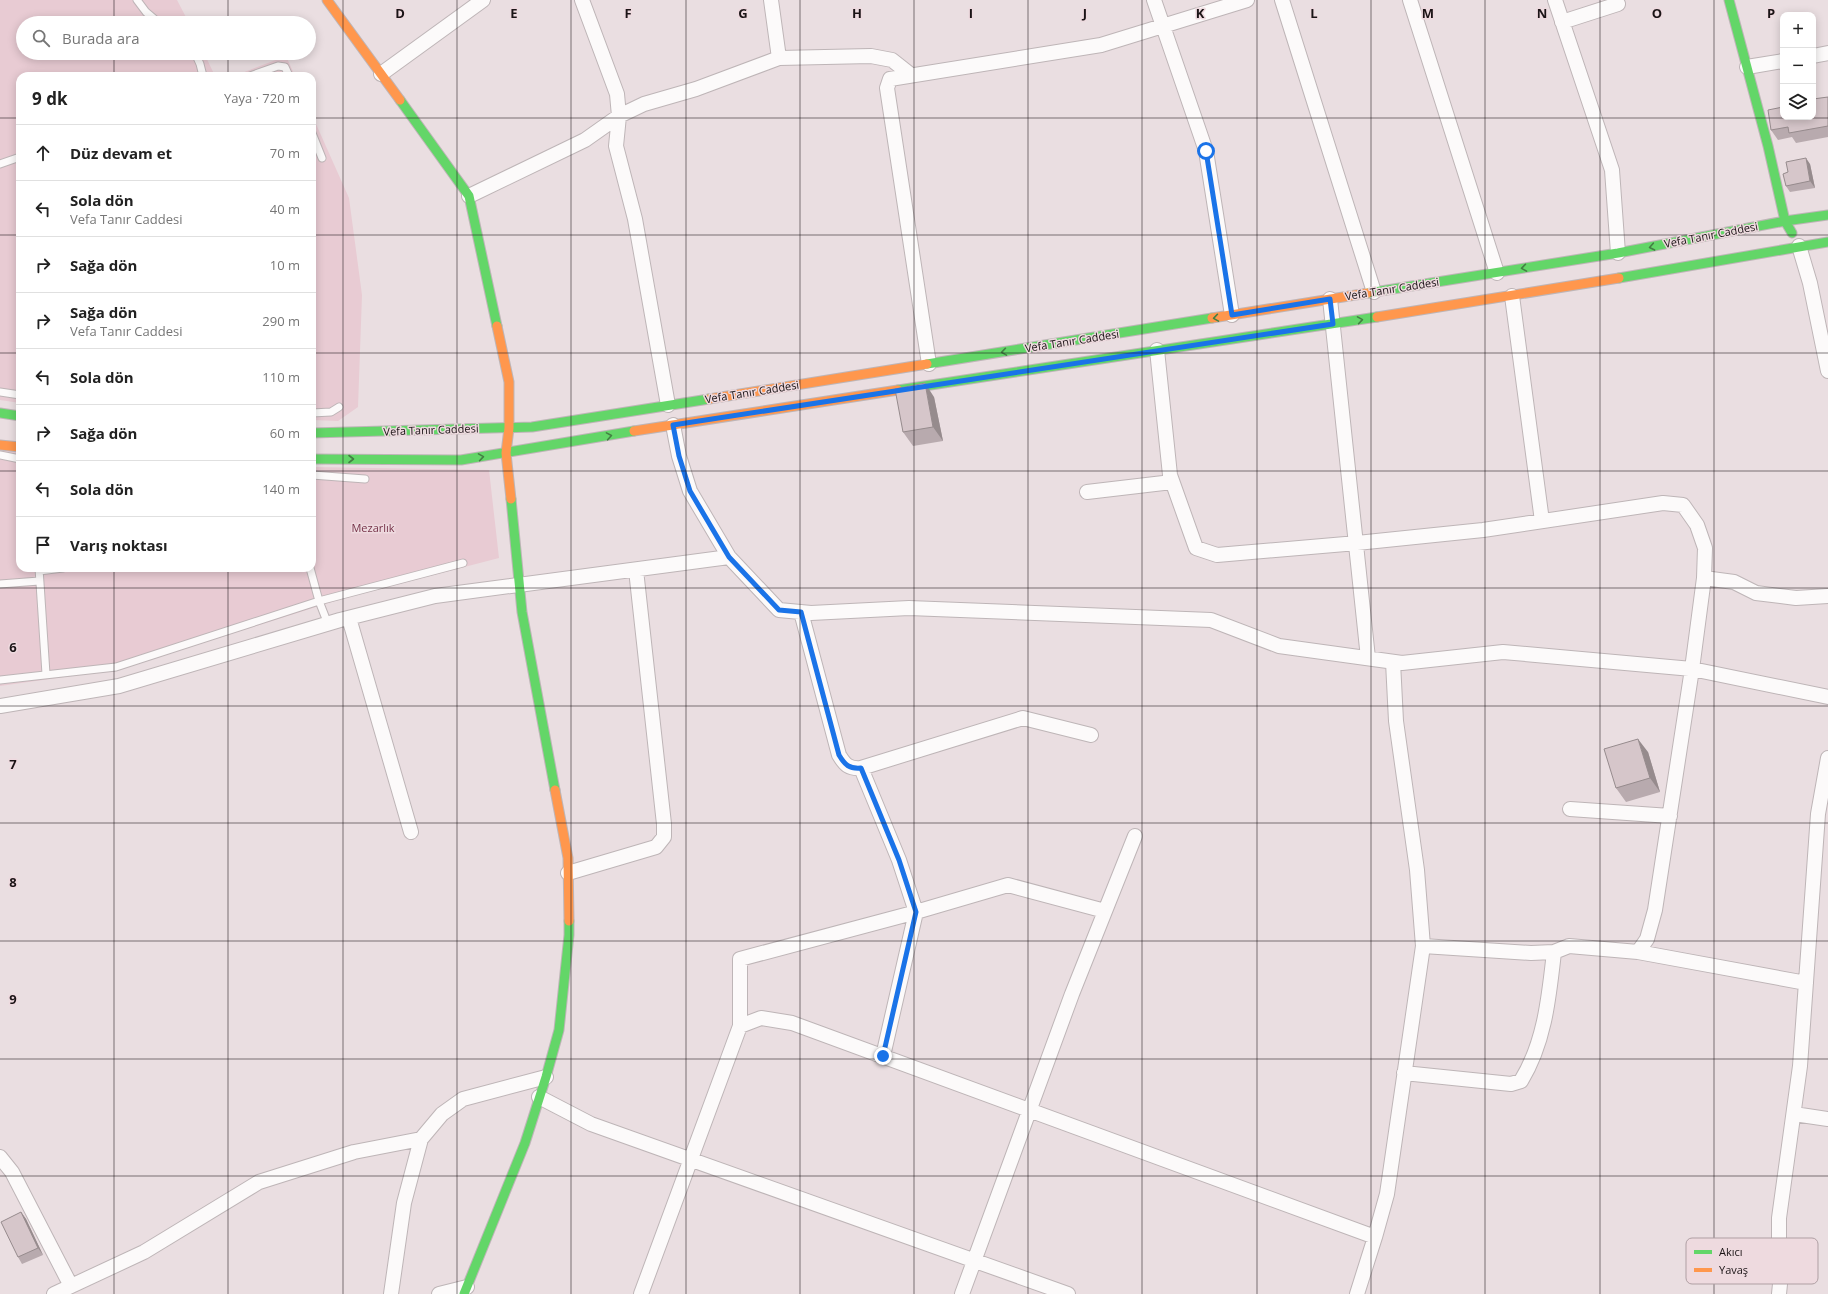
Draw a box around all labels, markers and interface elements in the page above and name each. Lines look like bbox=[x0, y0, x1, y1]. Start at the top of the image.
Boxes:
text: D bbox=[395, 4, 405, 22]
text: E bbox=[510, 4, 518, 22]
text: F bbox=[624, 4, 632, 22]
text: G bbox=[738, 4, 748, 22]
text: H bbox=[852, 4, 862, 22]
text: I bbox=[969, 4, 973, 22]
text: J bbox=[1082, 4, 1087, 22]
text: K bbox=[1196, 4, 1205, 22]
text: L bbox=[1310, 4, 1318, 22]
text: M bbox=[1422, 4, 1434, 22]
text: N bbox=[1537, 4, 1547, 22]
text: O bbox=[1652, 4, 1662, 22]
text: P bbox=[1767, 4, 1775, 22]
map controls bbox=[1780, 12, 1816, 120]
button: + bbox=[1780, 12, 1816, 48]
search box bbox=[16, 16, 316, 60]
icon: search bbox=[30, 27, 52, 49]
text: Burada ara bbox=[62, 28, 140, 48]
button: − bbox=[1780, 48, 1816, 84]
button: layers bbox=[1780, 84, 1816, 120]
text: 9 dk bbox=[32, 87, 67, 110]
text: Yaya · 720 m bbox=[224, 89, 300, 107]
icon: ahead bbox=[32, 142, 54, 164]
route start bbox=[1197, 142, 1215, 160]
text: Düz devam et bbox=[70, 143, 172, 163]
text: 70 m bbox=[270, 144, 300, 162]
text: Sola dön bbox=[70, 190, 134, 210]
icon: left bbox=[32, 198, 54, 220]
text: 40 m bbox=[270, 200, 300, 218]
text: Vefa Tanır Caddesi bbox=[70, 210, 182, 228]
street label: Vefa Tanır Caddesi bbox=[1663, 218, 1759, 251]
one-way arrow bbox=[1649, 242, 1655, 250]
icon: right bbox=[32, 254, 54, 276]
text: Sağa dön bbox=[70, 255, 137, 275]
text: 10 m bbox=[270, 256, 300, 274]
one-way arrow bbox=[1521, 263, 1527, 272]
street label: Vefa Tanır Caddesi bbox=[1344, 274, 1440, 303]
text: Sağa dön bbox=[70, 302, 137, 322]
icon: right bbox=[32, 310, 54, 332]
text: 290 m bbox=[262, 312, 300, 330]
one-way arrow bbox=[1213, 313, 1219, 322]
one-way arrow bbox=[1357, 316, 1363, 325]
text: Vefa Tanır Caddesi bbox=[70, 322, 182, 340]
street label: Vefa Tanır Caddesi bbox=[1024, 326, 1120, 355]
one-way arrow bbox=[1001, 347, 1007, 355]
icon: left bbox=[32, 366, 54, 388]
text: Sola dön bbox=[70, 367, 134, 387]
text: 110 m bbox=[262, 368, 300, 386]
street label: Vefa Tanır Caddesi bbox=[704, 377, 800, 406]
street label: Vefa Tanır Caddesi bbox=[383, 420, 479, 439]
icon: right bbox=[32, 422, 54, 444]
text: Sağa dön bbox=[70, 423, 137, 443]
text: 60 m bbox=[270, 424, 300, 442]
one-way arrow bbox=[606, 432, 612, 441]
one-way arrow bbox=[478, 453, 484, 462]
one-way arrow bbox=[348, 455, 354, 463]
icon: left bbox=[32, 478, 54, 500]
text: Sola dön bbox=[70, 479, 134, 499]
text: 140 m bbox=[262, 480, 300, 498]
park label: Mezarlık bbox=[351, 520, 395, 535]
icon: arrive bbox=[32, 534, 54, 556]
text: Varış noktası bbox=[70, 535, 168, 555]
text: 6 bbox=[9, 638, 17, 656]
text: 7 bbox=[9, 755, 17, 773]
text: 8 bbox=[9, 873, 17, 891]
text: 9 bbox=[9, 990, 17, 1008]
route end bbox=[874, 1047, 892, 1065]
legend bbox=[1686, 1238, 1818, 1284]
text: Akıcı bbox=[1719, 1244, 1743, 1259]
text: Yavaş bbox=[1719, 1262, 1748, 1277]

